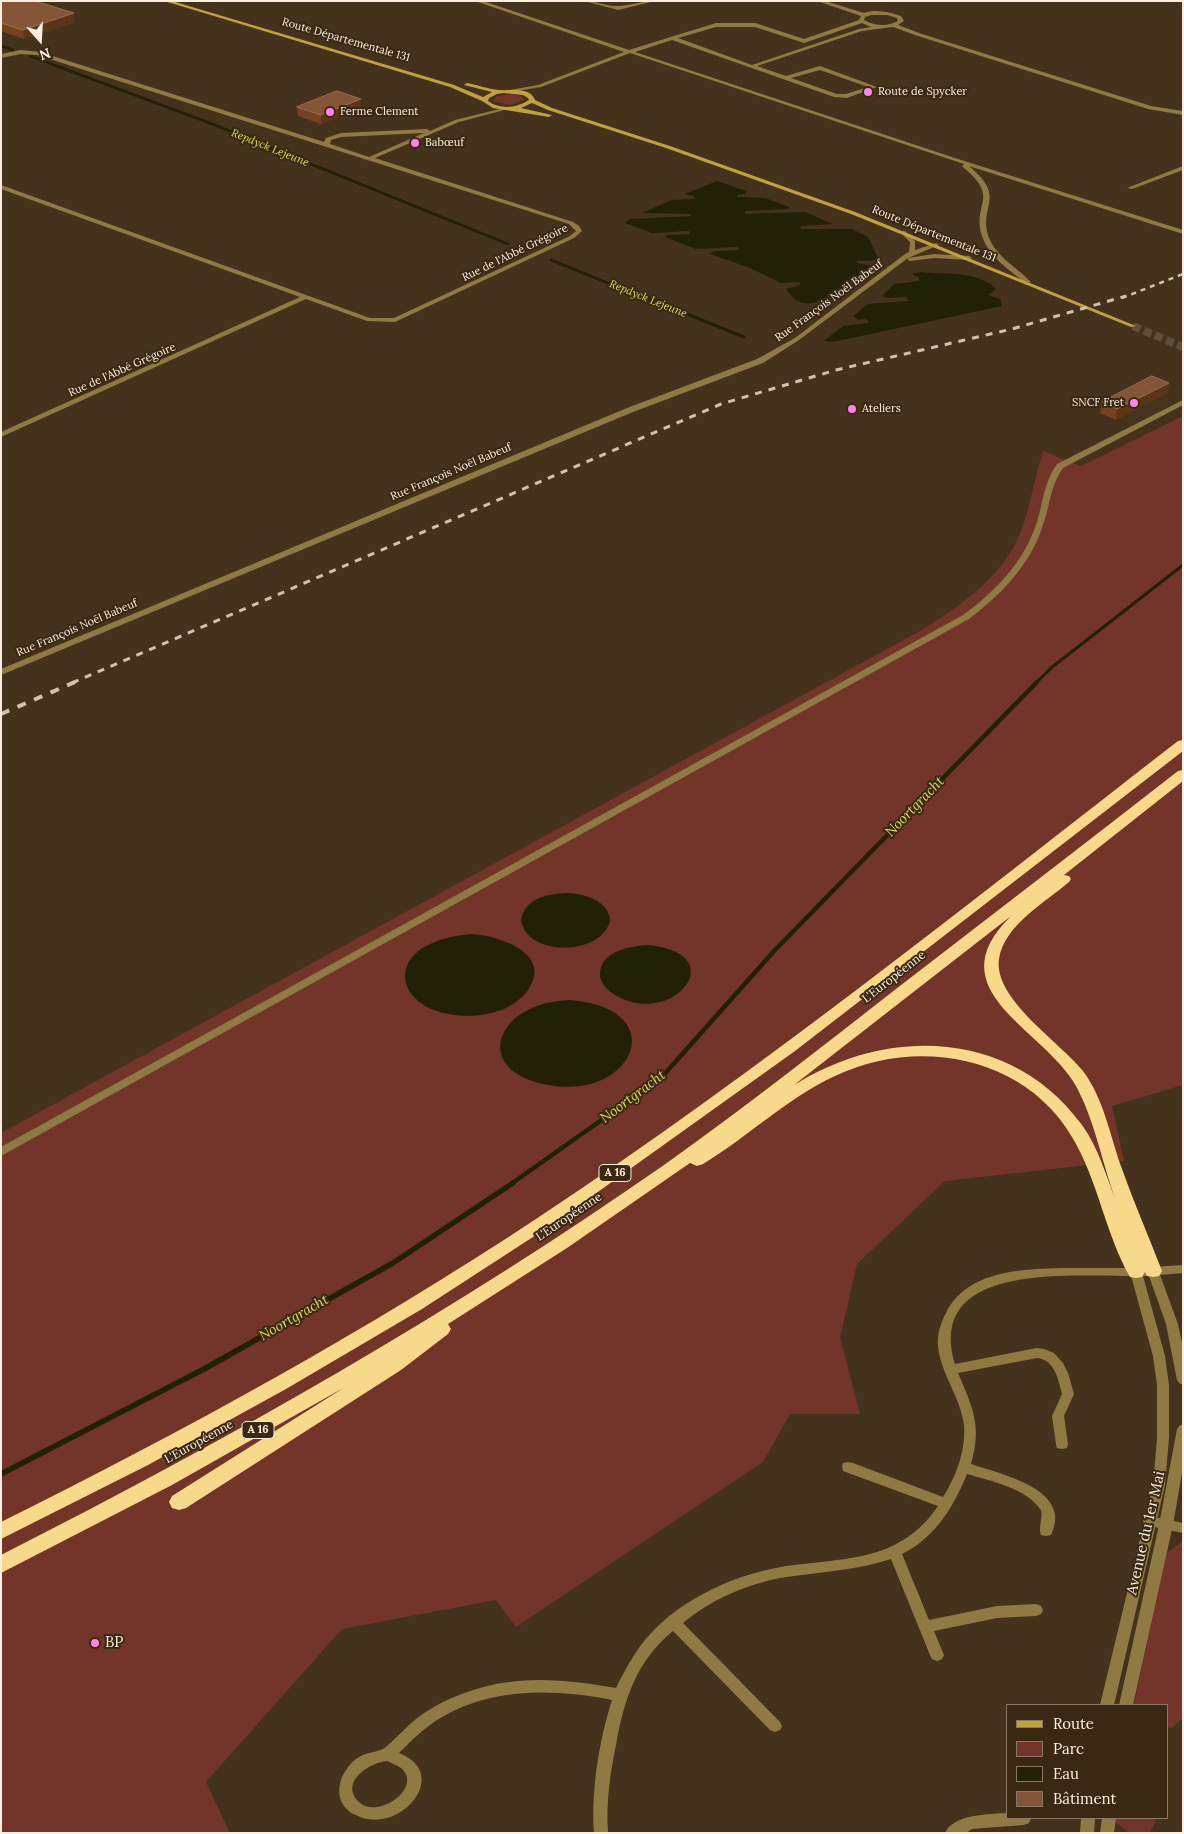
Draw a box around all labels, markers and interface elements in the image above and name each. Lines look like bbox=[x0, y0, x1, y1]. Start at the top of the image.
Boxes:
north arrow bbox=[15, 15, 65, 65]
street label: Route Départementale 131 bbox=[280, 15, 412, 65]
text: N bbox=[37, 44, 53, 64]
place label: Route de Spycker bbox=[878, 85, 967, 99]
marker: Route de Spycker bbox=[862, 86, 874, 98]
place label: Ferme Clement bbox=[340, 105, 419, 119]
marker: Ferme Clement bbox=[324, 106, 336, 118]
water label: Repdyck Lejeune bbox=[229, 126, 311, 170]
place label: Babœuf bbox=[425, 136, 464, 150]
marker: Babœuf bbox=[409, 137, 421, 149]
street label: Route Départementale 131 bbox=[870, 203, 998, 265]
street label: Rue de l'Abbé Grégoire bbox=[460, 222, 570, 284]
street label: Rue François Noël Babeuf bbox=[772, 257, 886, 345]
water label: Repdyck Lejeune bbox=[607, 277, 689, 321]
street label: Rue de l'Abbé Grégoire bbox=[66, 340, 178, 400]
place label: SNCF Fret bbox=[1072, 396, 1124, 410]
marker: SNCF Fret bbox=[1128, 397, 1140, 409]
place label: Ateliers bbox=[862, 402, 901, 416]
marker: Ateliers bbox=[846, 403, 858, 415]
street label: Rue François Noël Babeuf bbox=[388, 440, 514, 504]
street label: Rue François Noël Babeuf bbox=[14, 596, 140, 660]
water label: Noortgracht bbox=[882, 773, 948, 841]
street label: L'Européenne bbox=[860, 948, 928, 1006]
water label: Noortgracht bbox=[597, 1067, 669, 1127]
road number: A 16 bbox=[599, 1164, 631, 1182]
street label: L'Européenne bbox=[533, 1190, 605, 1244]
water label: Noortgracht bbox=[256, 1291, 332, 1345]
street label: L'Européenne bbox=[162, 1417, 236, 1467]
road number: A 16 bbox=[242, 1422, 274, 1438]
street label: Avenue du 1er Mai bbox=[1123, 1469, 1169, 1597]
place label: BP bbox=[105, 1634, 123, 1652]
marker: BP bbox=[89, 1637, 101, 1649]
legend bbox=[1006, 1704, 1169, 1819]
text: Route bbox=[1053, 1714, 1094, 1733]
text: Parc bbox=[1053, 1739, 1084, 1758]
text: Eau bbox=[1053, 1764, 1079, 1783]
text: Bâtiment bbox=[1053, 1789, 1116, 1808]

